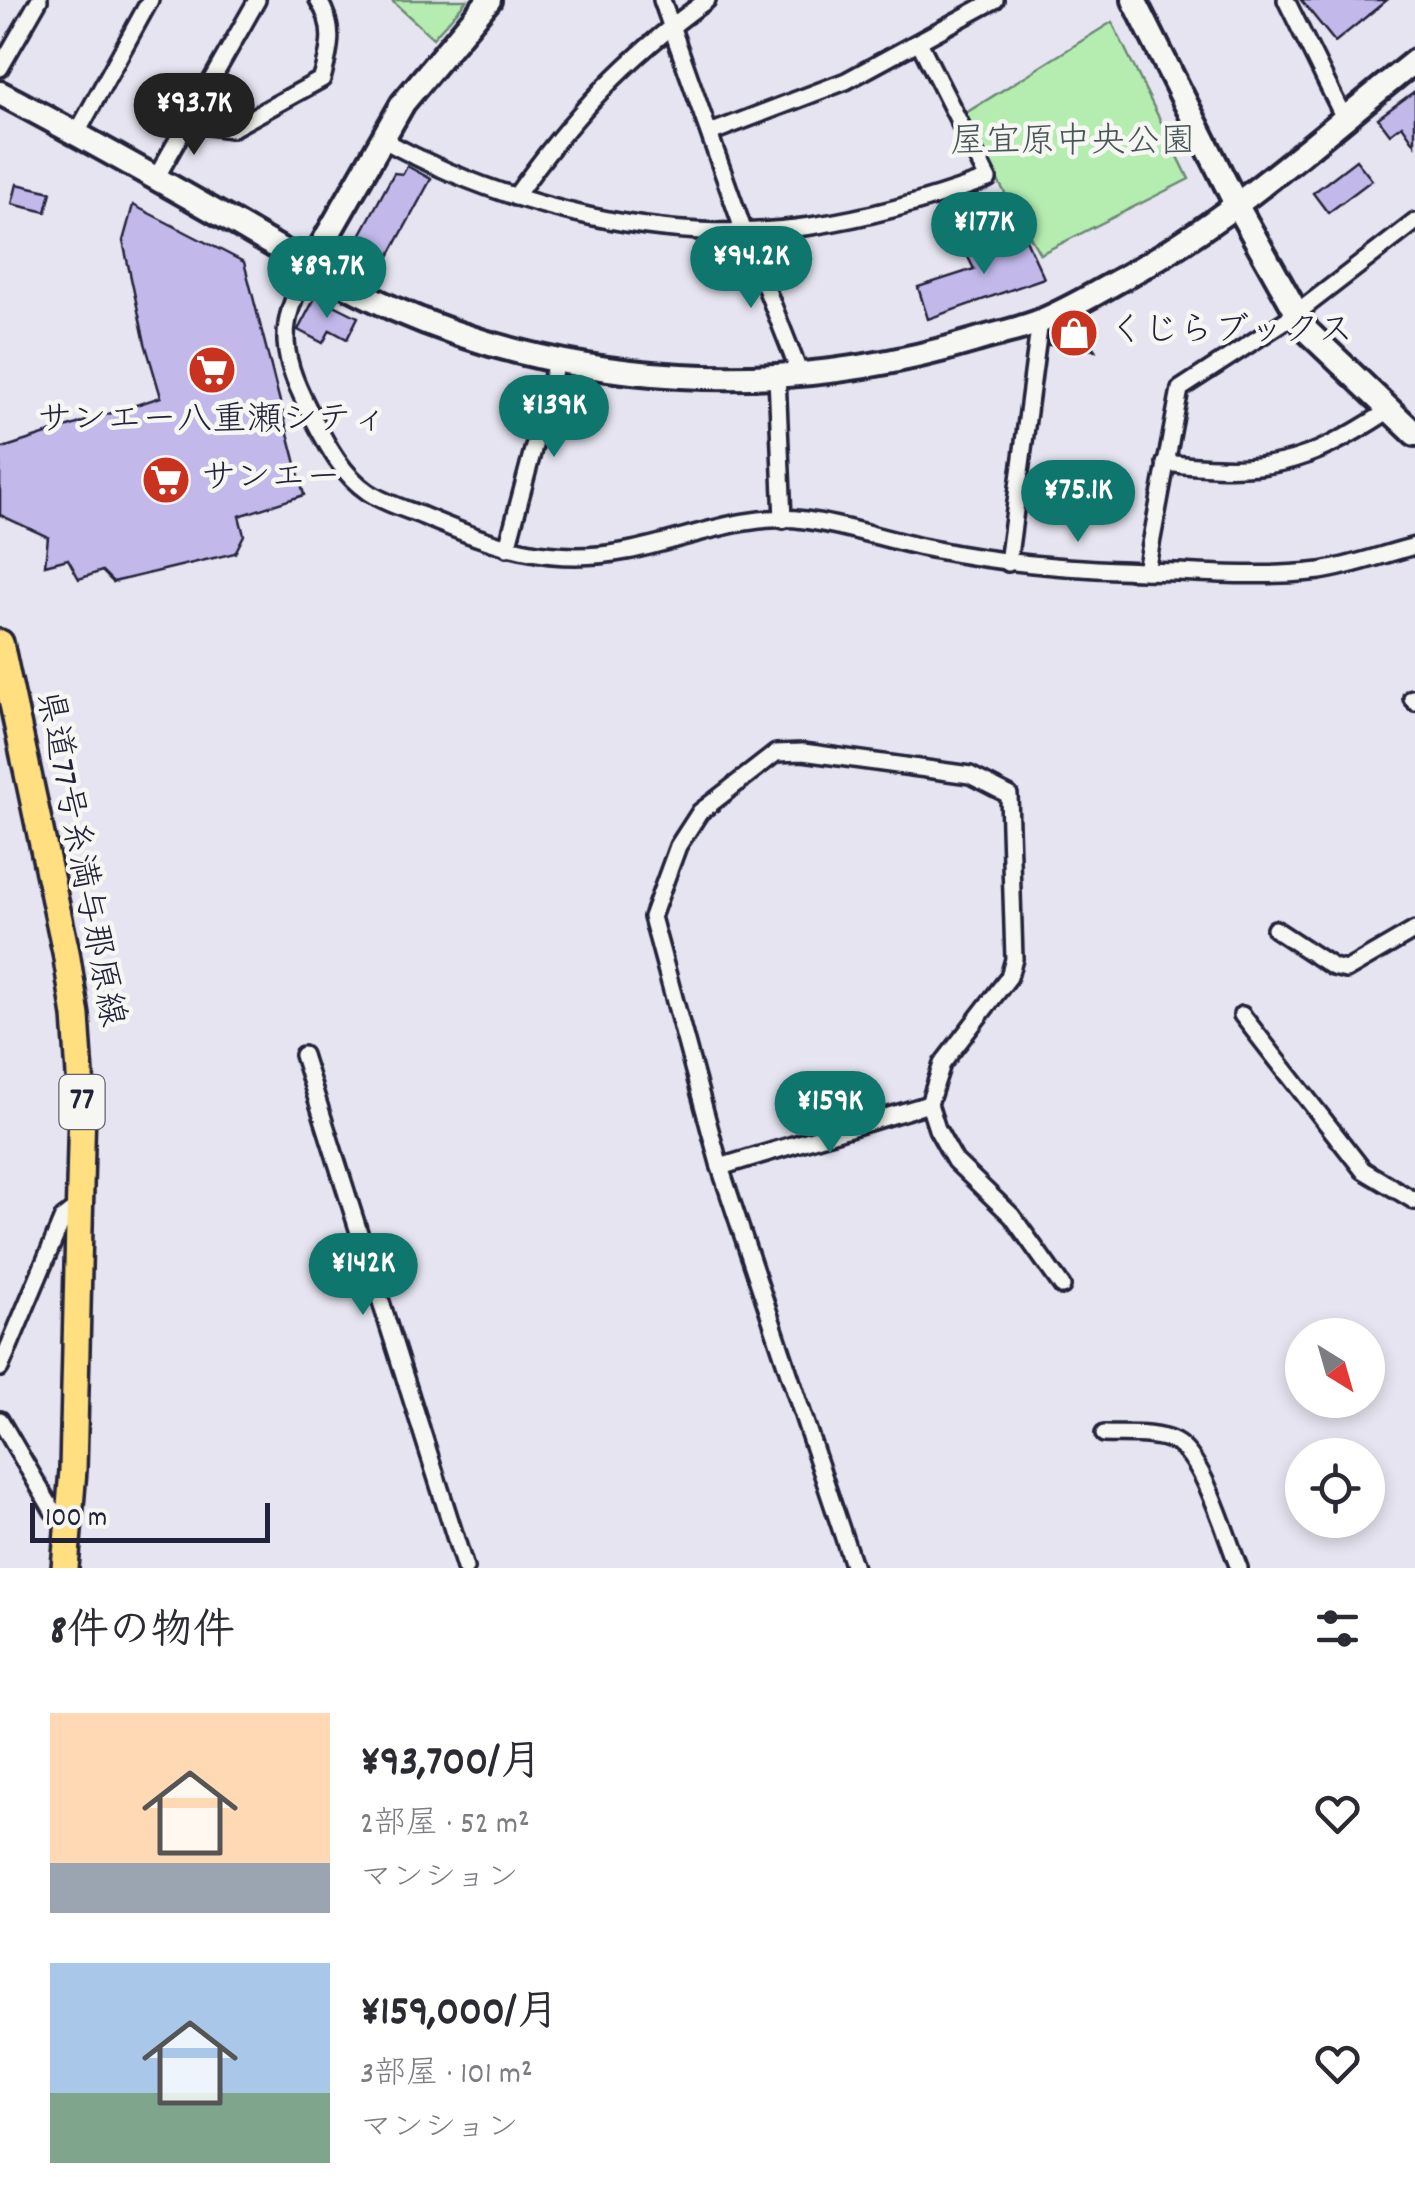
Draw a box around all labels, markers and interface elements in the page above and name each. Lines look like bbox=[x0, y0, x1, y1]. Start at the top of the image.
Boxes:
pin: ¥93.7K bbox=[113, 73, 275, 158]
text: ¥93.7K bbox=[156, 82, 232, 128]
park label: 屋宜原中央公園 bbox=[950, 119, 1196, 169]
pin: ¥177K bbox=[914, 192, 1054, 277]
text: ¥177K bbox=[953, 201, 1015, 247]
pin: ¥94.2K bbox=[670, 226, 832, 311]
text: ¥94.2K bbox=[712, 235, 790, 281]
pin: ¥89.7K bbox=[246, 236, 408, 321]
text: ¥89.7K bbox=[289, 245, 365, 291]
shop icon: くじらブックス bbox=[1048, 307, 1100, 359]
place label: くじらブックス bbox=[1109, 308, 1353, 358]
supermarket icon: サンエー八重瀬シティ bbox=[186, 344, 238, 396]
pin: ¥139K bbox=[484, 375, 624, 460]
text: ¥139K bbox=[521, 384, 587, 430]
place label: サンエー八重瀬シティ bbox=[37, 397, 387, 447]
supermarket icon: サンエー bbox=[140, 454, 192, 506]
place label: サンエー bbox=[201, 455, 341, 505]
pin: ¥75.1K bbox=[997, 460, 1159, 545]
text: ¥75.1K bbox=[1043, 469, 1113, 515]
street label: 県道77号糸満与那原線 bbox=[21, 686, 135, 1032]
pin: ¥159K bbox=[760, 1071, 900, 1156]
road number: 77 bbox=[59, 1075, 104, 1129]
text: ¥159K bbox=[797, 1080, 863, 1126]
pin: ¥142K bbox=[293, 1233, 433, 1318]
text: ¥142K bbox=[331, 1242, 395, 1288]
north arrow bbox=[1285, 1318, 1385, 1418]
map controls bbox=[1285, 1318, 1385, 1538]
button: locate bbox=[1285, 1438, 1385, 1538]
scale bar bbox=[30, 1498, 270, 1542]
text: 100 m bbox=[45, 1500, 107, 1540]
icon: filters bbox=[1310, 1601, 1365, 1656]
text: 8件の物件 bbox=[50, 1604, 235, 1664]
text: ¥93,700/月 bbox=[360, 1735, 542, 1795]
icon: home bbox=[130, 1753, 250, 1873]
icon: heart bbox=[1310, 1786, 1365, 1841]
text: 2部屋 · 52 m² bbox=[360, 1803, 530, 1849]
text: マンション bbox=[360, 1857, 519, 1903]
text: ¥159,000/月 bbox=[360, 1985, 559, 2045]
icon: home bbox=[130, 2003, 250, 2123]
icon: heart bbox=[1310, 2036, 1365, 2091]
text: 3部屋 · 101 m² bbox=[360, 2053, 533, 2099]
text: マンション bbox=[360, 2107, 519, 2153]

